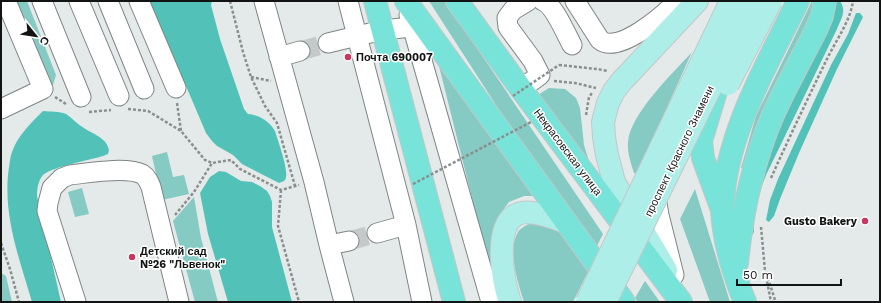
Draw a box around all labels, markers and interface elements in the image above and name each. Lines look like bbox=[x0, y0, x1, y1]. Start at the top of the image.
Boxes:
north arrow bbox=[16, 16, 56, 56]
text: С bbox=[37, 34, 52, 47]
place label: Почта 690007 bbox=[356, 51, 433, 64]
marker: Почта 690007 bbox=[343, 52, 353, 62]
street label: проспект Красного Знамени bbox=[642, 84, 717, 219]
street label: Некрасовская улица bbox=[531, 106, 605, 199]
place label: Gusto Bakery bbox=[784, 215, 858, 228]
marker: Gusto Bakery bbox=[860, 216, 870, 226]
place label: Детский сад №26 "Львенок" bbox=[140, 245, 225, 271]
marker: Детский сад №26 "Львенок" bbox=[127, 252, 137, 262]
scale bar bbox=[737, 261, 841, 287]
text: 50 m bbox=[743, 268, 773, 282]

